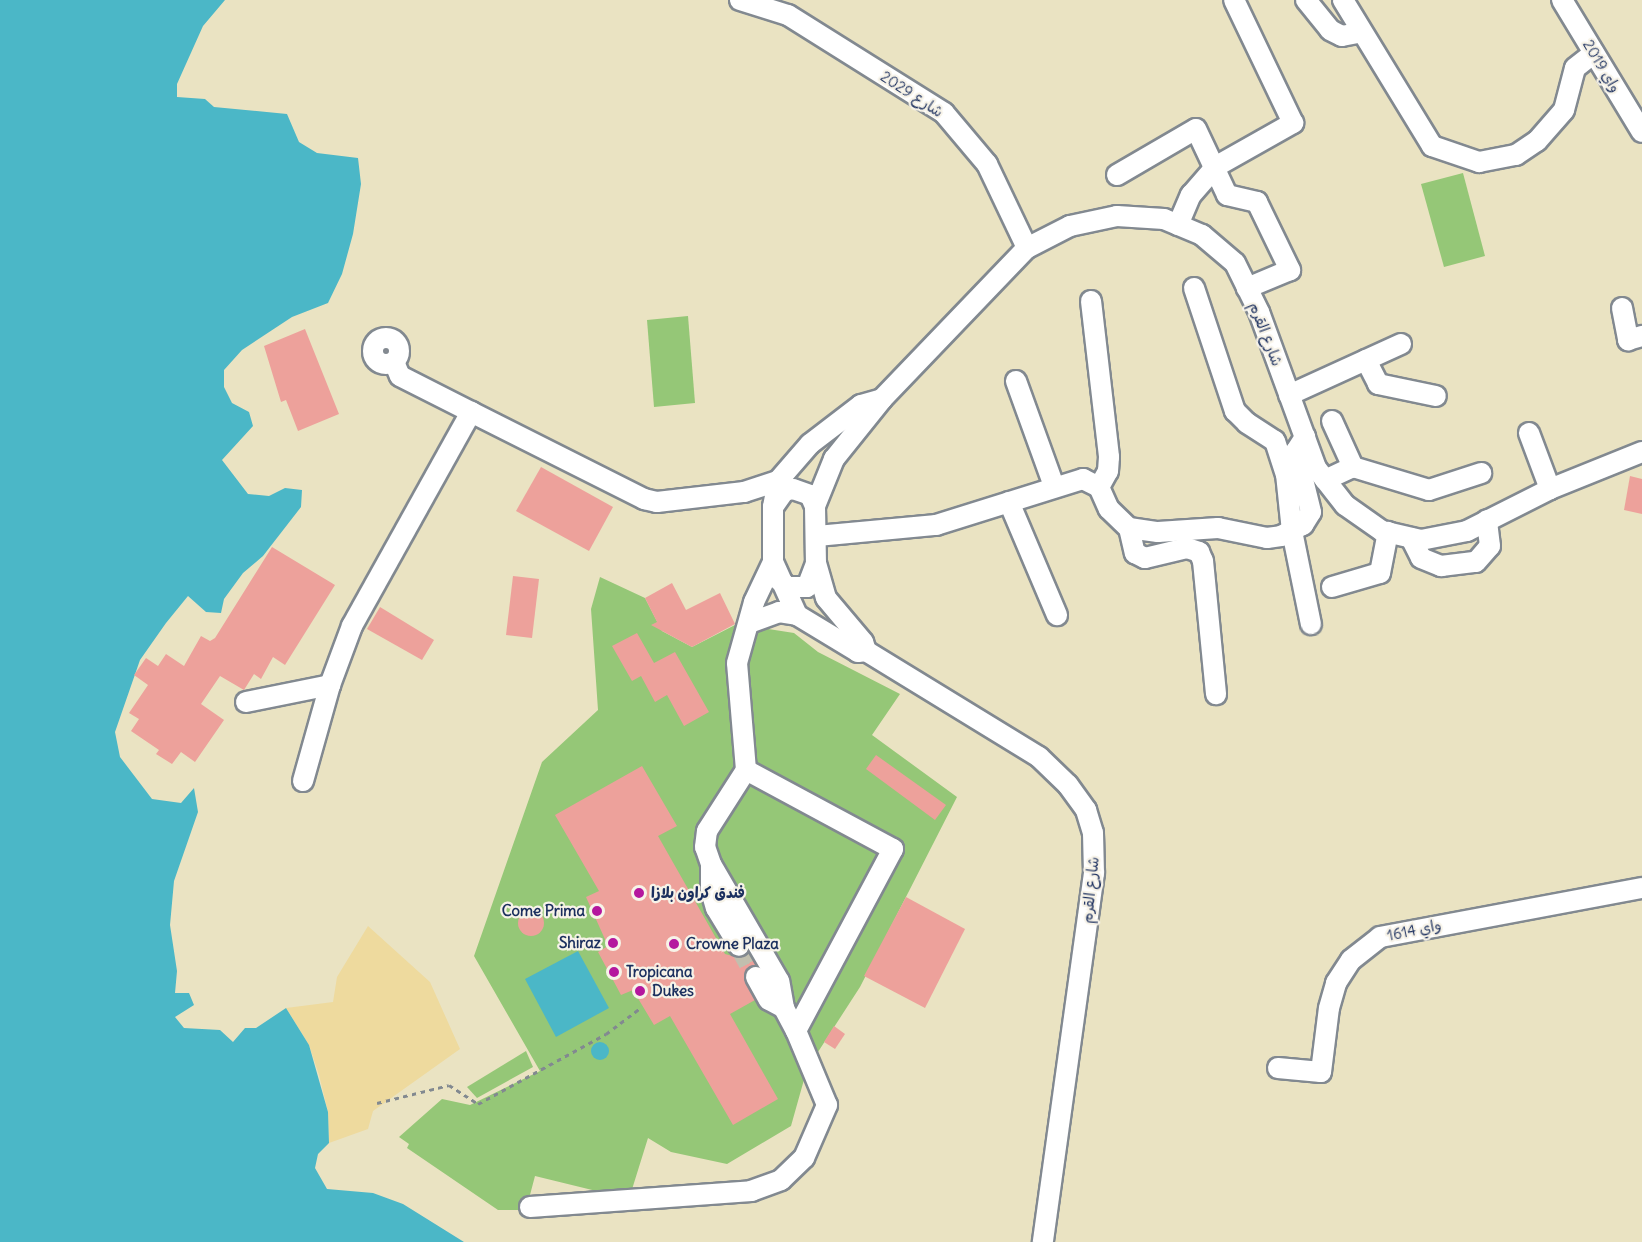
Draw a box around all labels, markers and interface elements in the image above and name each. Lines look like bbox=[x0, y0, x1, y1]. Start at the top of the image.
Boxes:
street label: واي 2019 bbox=[1579, 36, 1625, 96]
street label: 2029 شارع bbox=[877, 67, 947, 121]
street label: شارع القرم bbox=[1246, 300, 1286, 368]
street label: شارع القرم bbox=[1078, 856, 1102, 924]
place label: فندق كراون بلازا bbox=[651, 884, 745, 902]
marker: فندق كراون بلازا bbox=[632, 886, 646, 900]
place label: Come Prima bbox=[502, 902, 585, 920]
marker: Come Prima bbox=[590, 904, 604, 918]
street label: واي 1614 bbox=[1385, 916, 1443, 944]
place label: Shiraz bbox=[559, 934, 601, 952]
place label: Crowne Plaza bbox=[686, 935, 779, 953]
marker: Shiraz bbox=[606, 936, 620, 950]
marker: Crowne Plaza bbox=[667, 937, 681, 951]
place label: Tropicana bbox=[626, 963, 692, 981]
marker: Tropicana bbox=[607, 965, 621, 979]
place label: Dukes bbox=[652, 982, 694, 1000]
marker: Dukes bbox=[633, 984, 647, 998]

